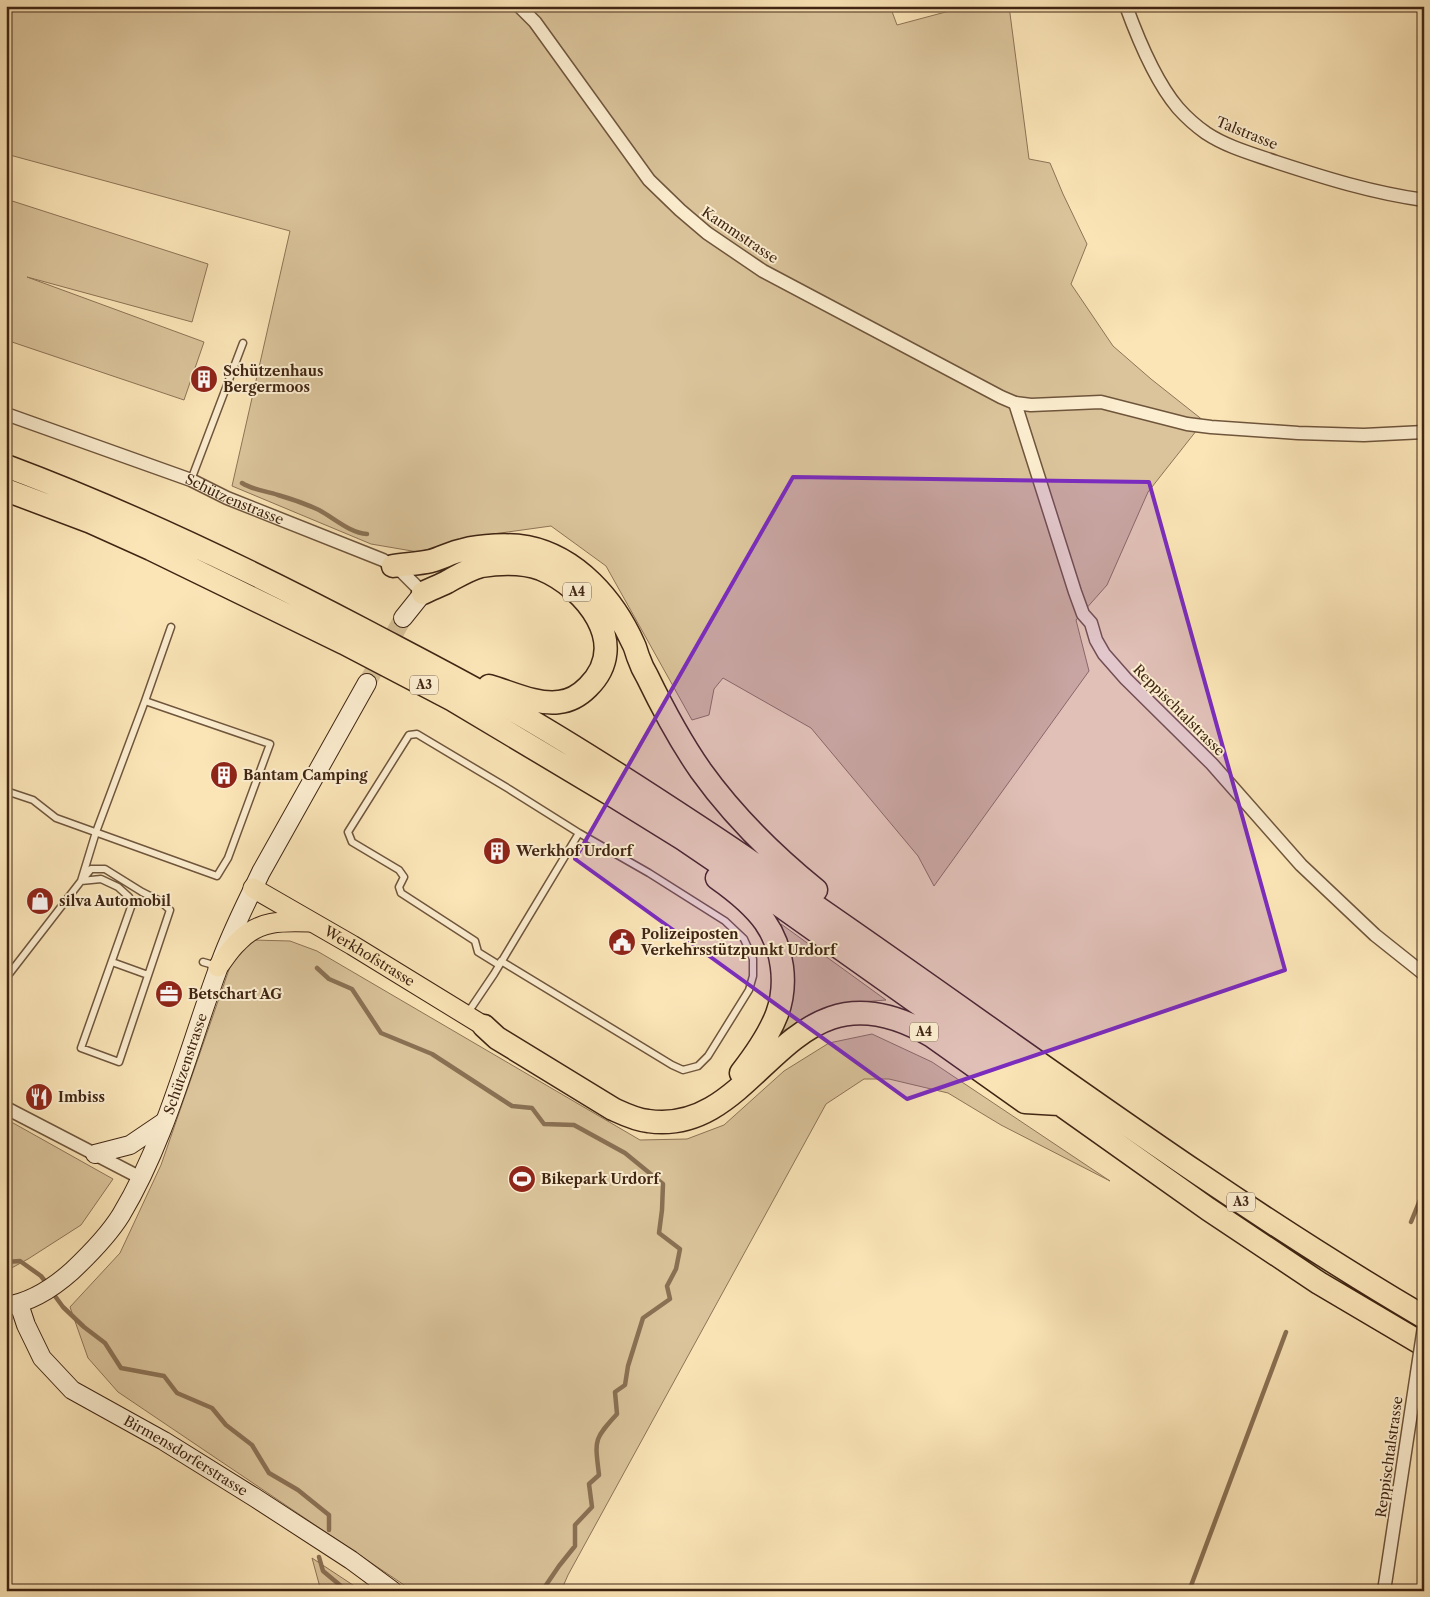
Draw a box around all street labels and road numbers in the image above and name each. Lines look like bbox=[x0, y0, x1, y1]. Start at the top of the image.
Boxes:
street label: Talstrasse bbox=[1214, 112, 1281, 154]
street label: Kammstrasse bbox=[698, 203, 782, 267]
street label: Schützenstrasse bbox=[183, 470, 287, 529]
road number: A4 bbox=[563, 582, 591, 602]
street label: Reppischtalstrasse bbox=[1129, 660, 1229, 760]
road number: A3 bbox=[410, 676, 438, 694]
street label: Werkhofstrasse bbox=[320, 921, 418, 990]
street label: Schützenstrasse bbox=[160, 1010, 211, 1117]
road number: A4 bbox=[910, 1022, 938, 1042]
road number: A3 bbox=[1227, 1192, 1255, 1212]
street label: Reppischtalstrasse bbox=[1372, 1395, 1406, 1519]
street label: Birmensdorferstrasse bbox=[121, 1411, 251, 1500]

